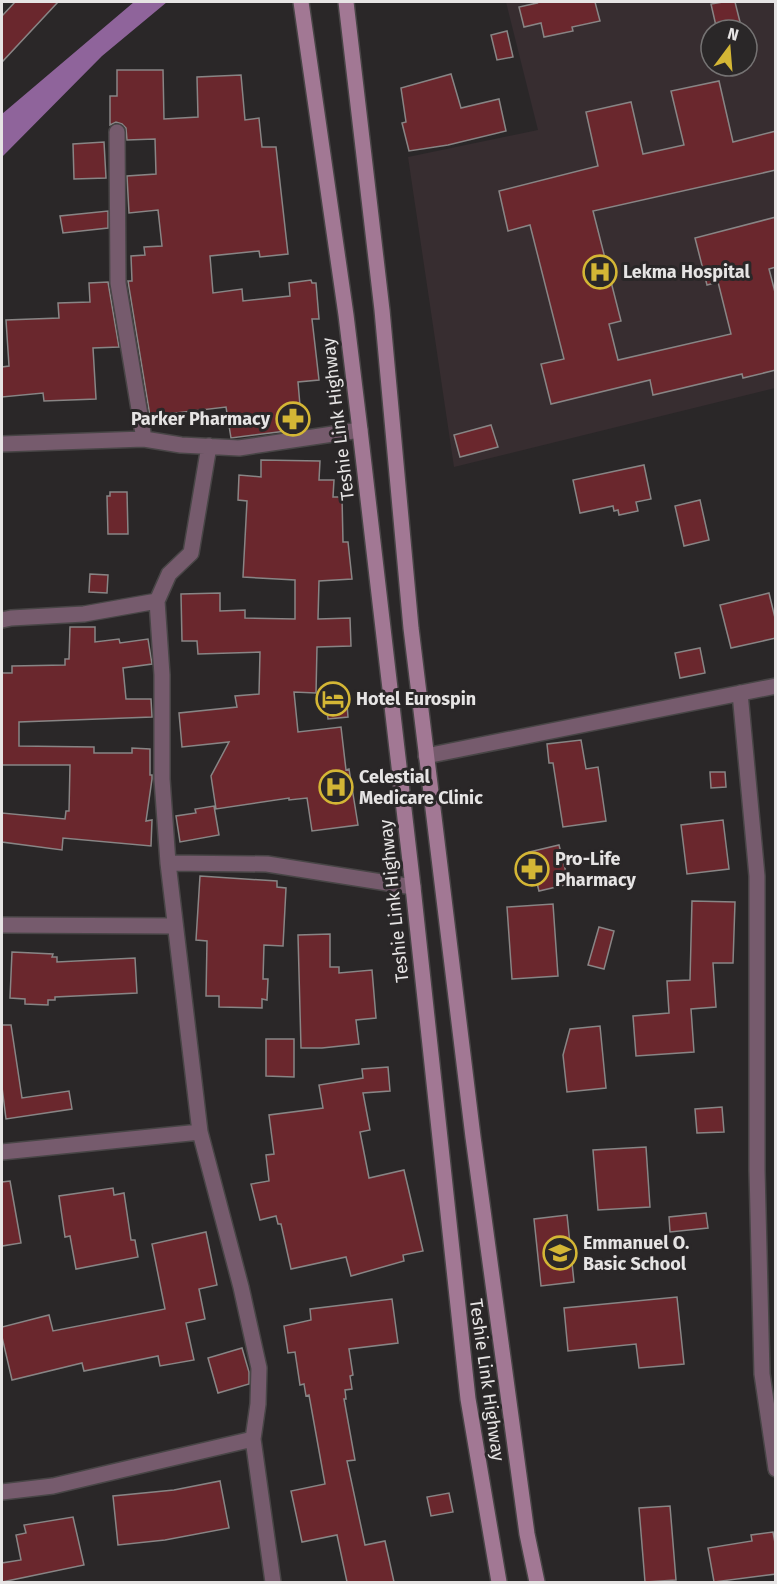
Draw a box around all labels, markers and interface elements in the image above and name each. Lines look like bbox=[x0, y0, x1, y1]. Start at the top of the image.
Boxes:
north arrow bbox=[699, 18, 759, 78]
text: N bbox=[725, 23, 741, 45]
hospital icon: Lekma Hospital bbox=[582, 254, 618, 290]
place label: Lekma Hospital bbox=[623, 261, 750, 283]
street label: Teshie Link Highway bbox=[317, 336, 359, 502]
pharmacy icon: Parker Pharmacy bbox=[275, 401, 311, 437]
place label: Parker Pharmacy bbox=[131, 408, 271, 430]
hotel icon: Hotel Eurospin bbox=[315, 681, 351, 717]
place label: Hotel Eurospin bbox=[356, 688, 476, 710]
place label: Celestial Medicare Clinic bbox=[359, 766, 483, 809]
hospital icon: Celestial Medicare Clinic bbox=[318, 769, 354, 805]
street label: Teshie Link Highway bbox=[374, 818, 413, 984]
place label: Pro-Life Pharmacy bbox=[555, 848, 637, 891]
pharmacy icon: Pro-Life Pharmacy bbox=[514, 851, 550, 887]
place label: Emmanuel O. Basic School bbox=[583, 1232, 689, 1275]
school or university icon: Emmanuel O. Basic School bbox=[542, 1235, 578, 1271]
street label: Teshie Link Highway bbox=[465, 1297, 509, 1463]

